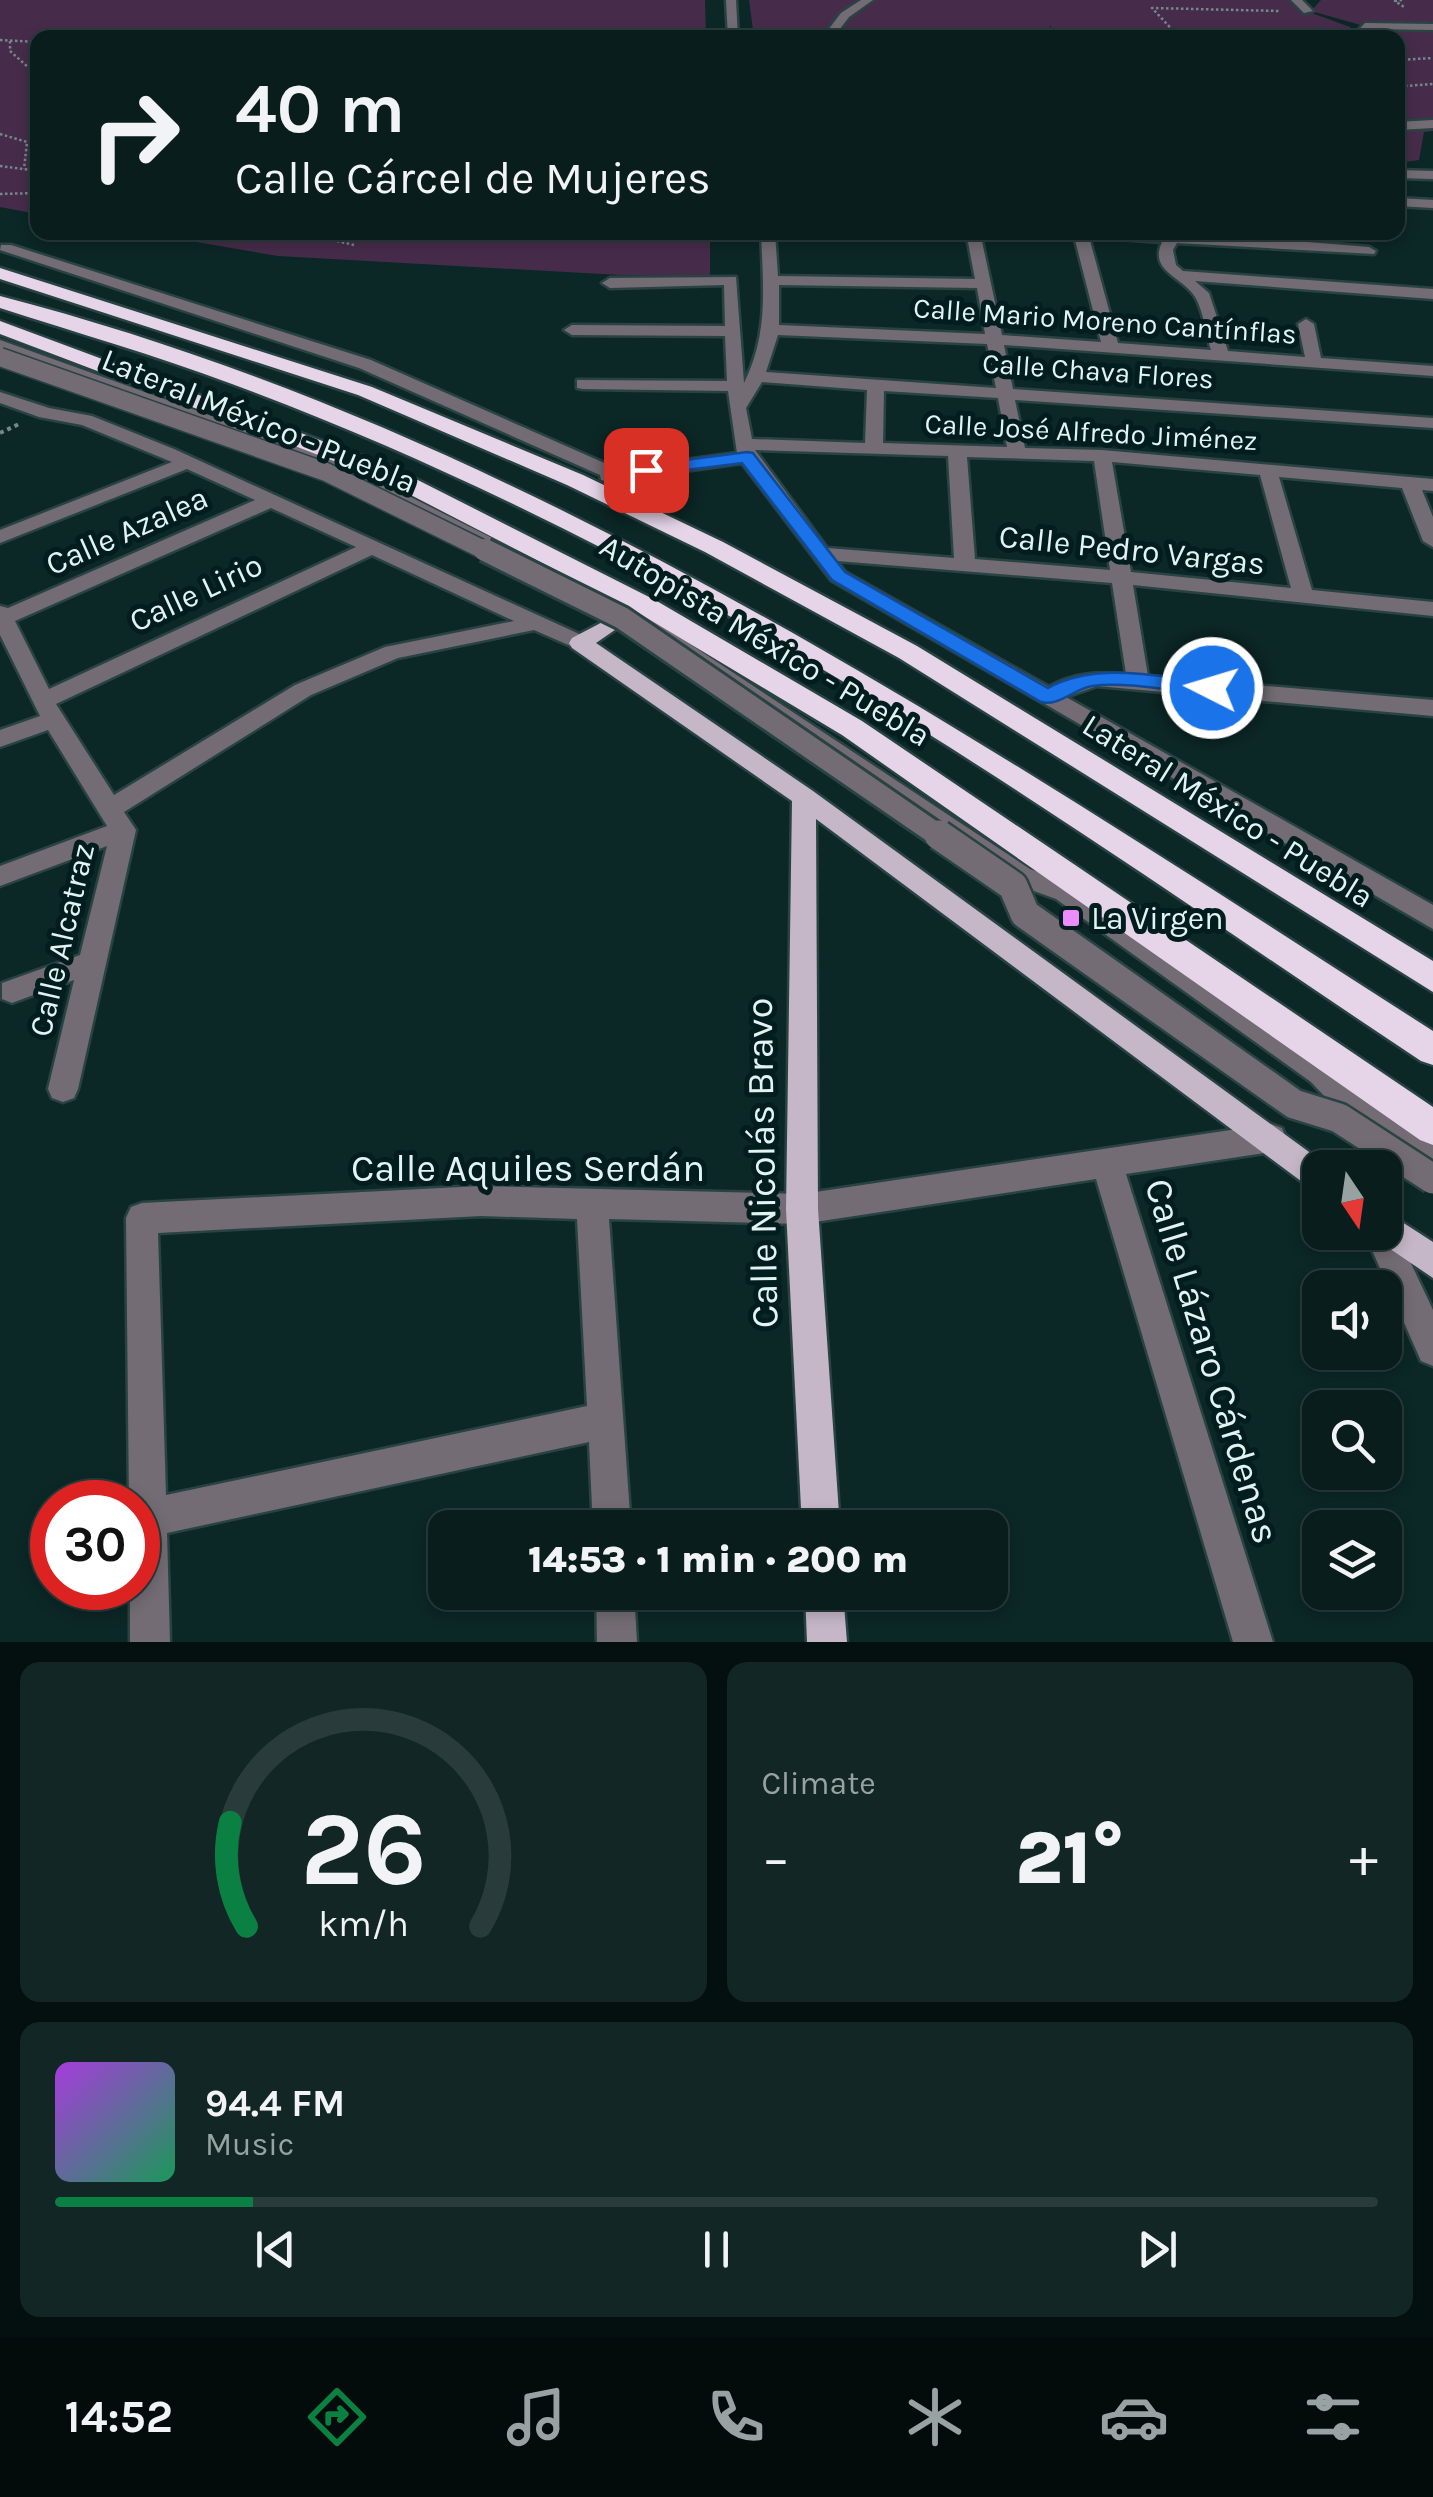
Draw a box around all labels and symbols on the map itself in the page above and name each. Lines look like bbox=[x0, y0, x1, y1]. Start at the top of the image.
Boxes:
street label: Calle Mario Moreno Cantínflas bbox=[912, 291, 1298, 351]
street label: Lateral México - Puebla bbox=[96, 341, 422, 501]
street label: Calle Chava Flores bbox=[981, 346, 1215, 396]
street label: Calle José Alfredo Jiménez bbox=[924, 407, 1258, 457]
pin bbox=[604, 428, 689, 513]
street label: Calle Azalea bbox=[40, 479, 214, 583]
street label: Calle Pedro Vargas bbox=[997, 518, 1267, 582]
street label: Autopista México - Puebla bbox=[593, 528, 937, 754]
street label: Calle Lirio bbox=[124, 546, 268, 640]
position arrow bbox=[1160, 636, 1264, 740]
street label: Lateral México - Puebla bbox=[1076, 706, 1380, 916]
street label: Calle Alcatraz bbox=[22, 840, 102, 1040]
place label: La Virgen bbox=[1091, 900, 1224, 937]
marker: La Virgen bbox=[1060, 907, 1082, 929]
street label: Calle Nicolás Bravo bbox=[737, 997, 787, 1329]
street label: Calle Aquiles Serdán bbox=[351, 1146, 705, 1191]
north arrow bbox=[1302, 1150, 1402, 1250]
street label: Calle Lázaro Cárdenas bbox=[1135, 1173, 1289, 1549]
speed limit sign: 30 bbox=[30, 1480, 160, 1610]

